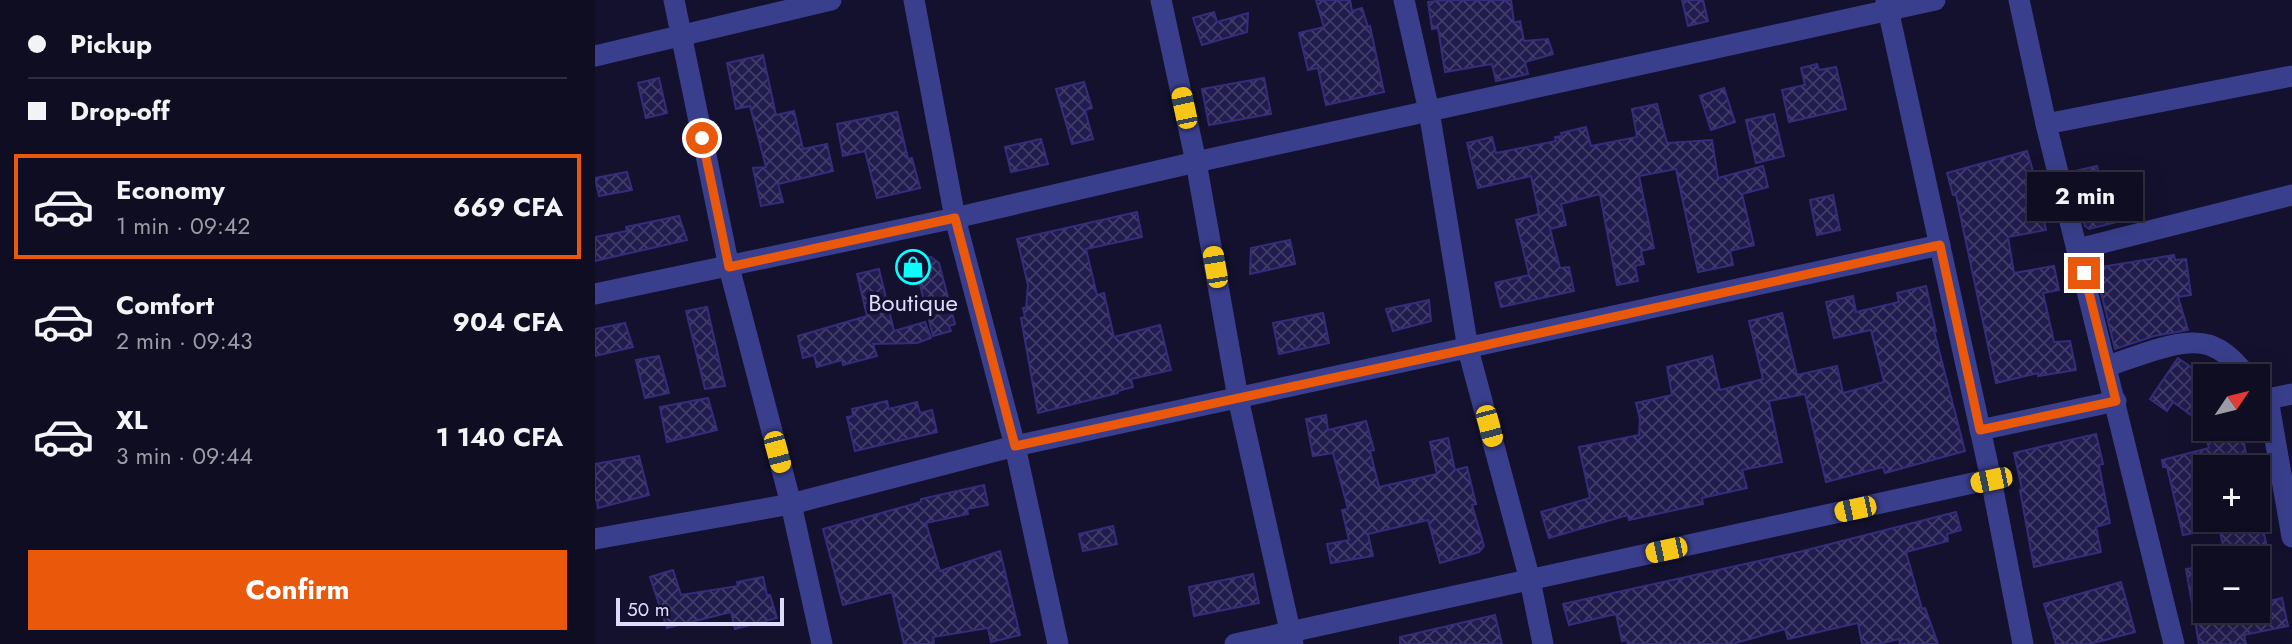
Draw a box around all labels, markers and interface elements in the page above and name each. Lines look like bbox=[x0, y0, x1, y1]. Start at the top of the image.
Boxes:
text: Pickup bbox=[70, 25, 152, 63]
car bbox=[1170, 85, 1199, 131]
text: Drop-off bbox=[70, 92, 170, 130]
route start bbox=[686, 122, 718, 154]
text: Economy bbox=[116, 171, 225, 209]
callout: 2 min bbox=[2026, 172, 2142, 220]
icon: car bbox=[32, 175, 95, 238]
text: 2 min bbox=[2055, 179, 2115, 213]
text: 669 CFA bbox=[453, 188, 563, 226]
text: 1 min · 09:42 bbox=[116, 209, 250, 243]
car bbox=[1202, 244, 1229, 290]
shop icon: Boutique bbox=[894, 248, 932, 286]
route end bbox=[2068, 257, 2100, 289]
place label: Boutique bbox=[868, 285, 958, 320]
text: Comfort bbox=[116, 286, 214, 324]
icon: car bbox=[32, 290, 95, 353]
text: 904 CFA bbox=[453, 303, 563, 341]
text: 2 min · 09:43 bbox=[116, 324, 253, 358]
north arrow bbox=[2193, 364, 2270, 441]
map controls bbox=[2193, 364, 2270, 623]
text: XL bbox=[116, 401, 148, 439]
car bbox=[1474, 403, 1505, 449]
icon: car bbox=[32, 405, 95, 468]
text: 1 140 CFA bbox=[436, 418, 563, 456]
car bbox=[762, 429, 793, 475]
text: 3 min · 09:44 bbox=[116, 439, 253, 473]
button: + bbox=[2193, 455, 2270, 532]
car bbox=[1969, 465, 2014, 495]
car bbox=[1833, 494, 1878, 524]
car bbox=[1644, 535, 1689, 565]
button: − bbox=[2193, 546, 2270, 623]
button: Confirm bbox=[28, 550, 567, 630]
scale bar bbox=[616, 595, 784, 627]
text: 50 m bbox=[627, 596, 670, 623]

